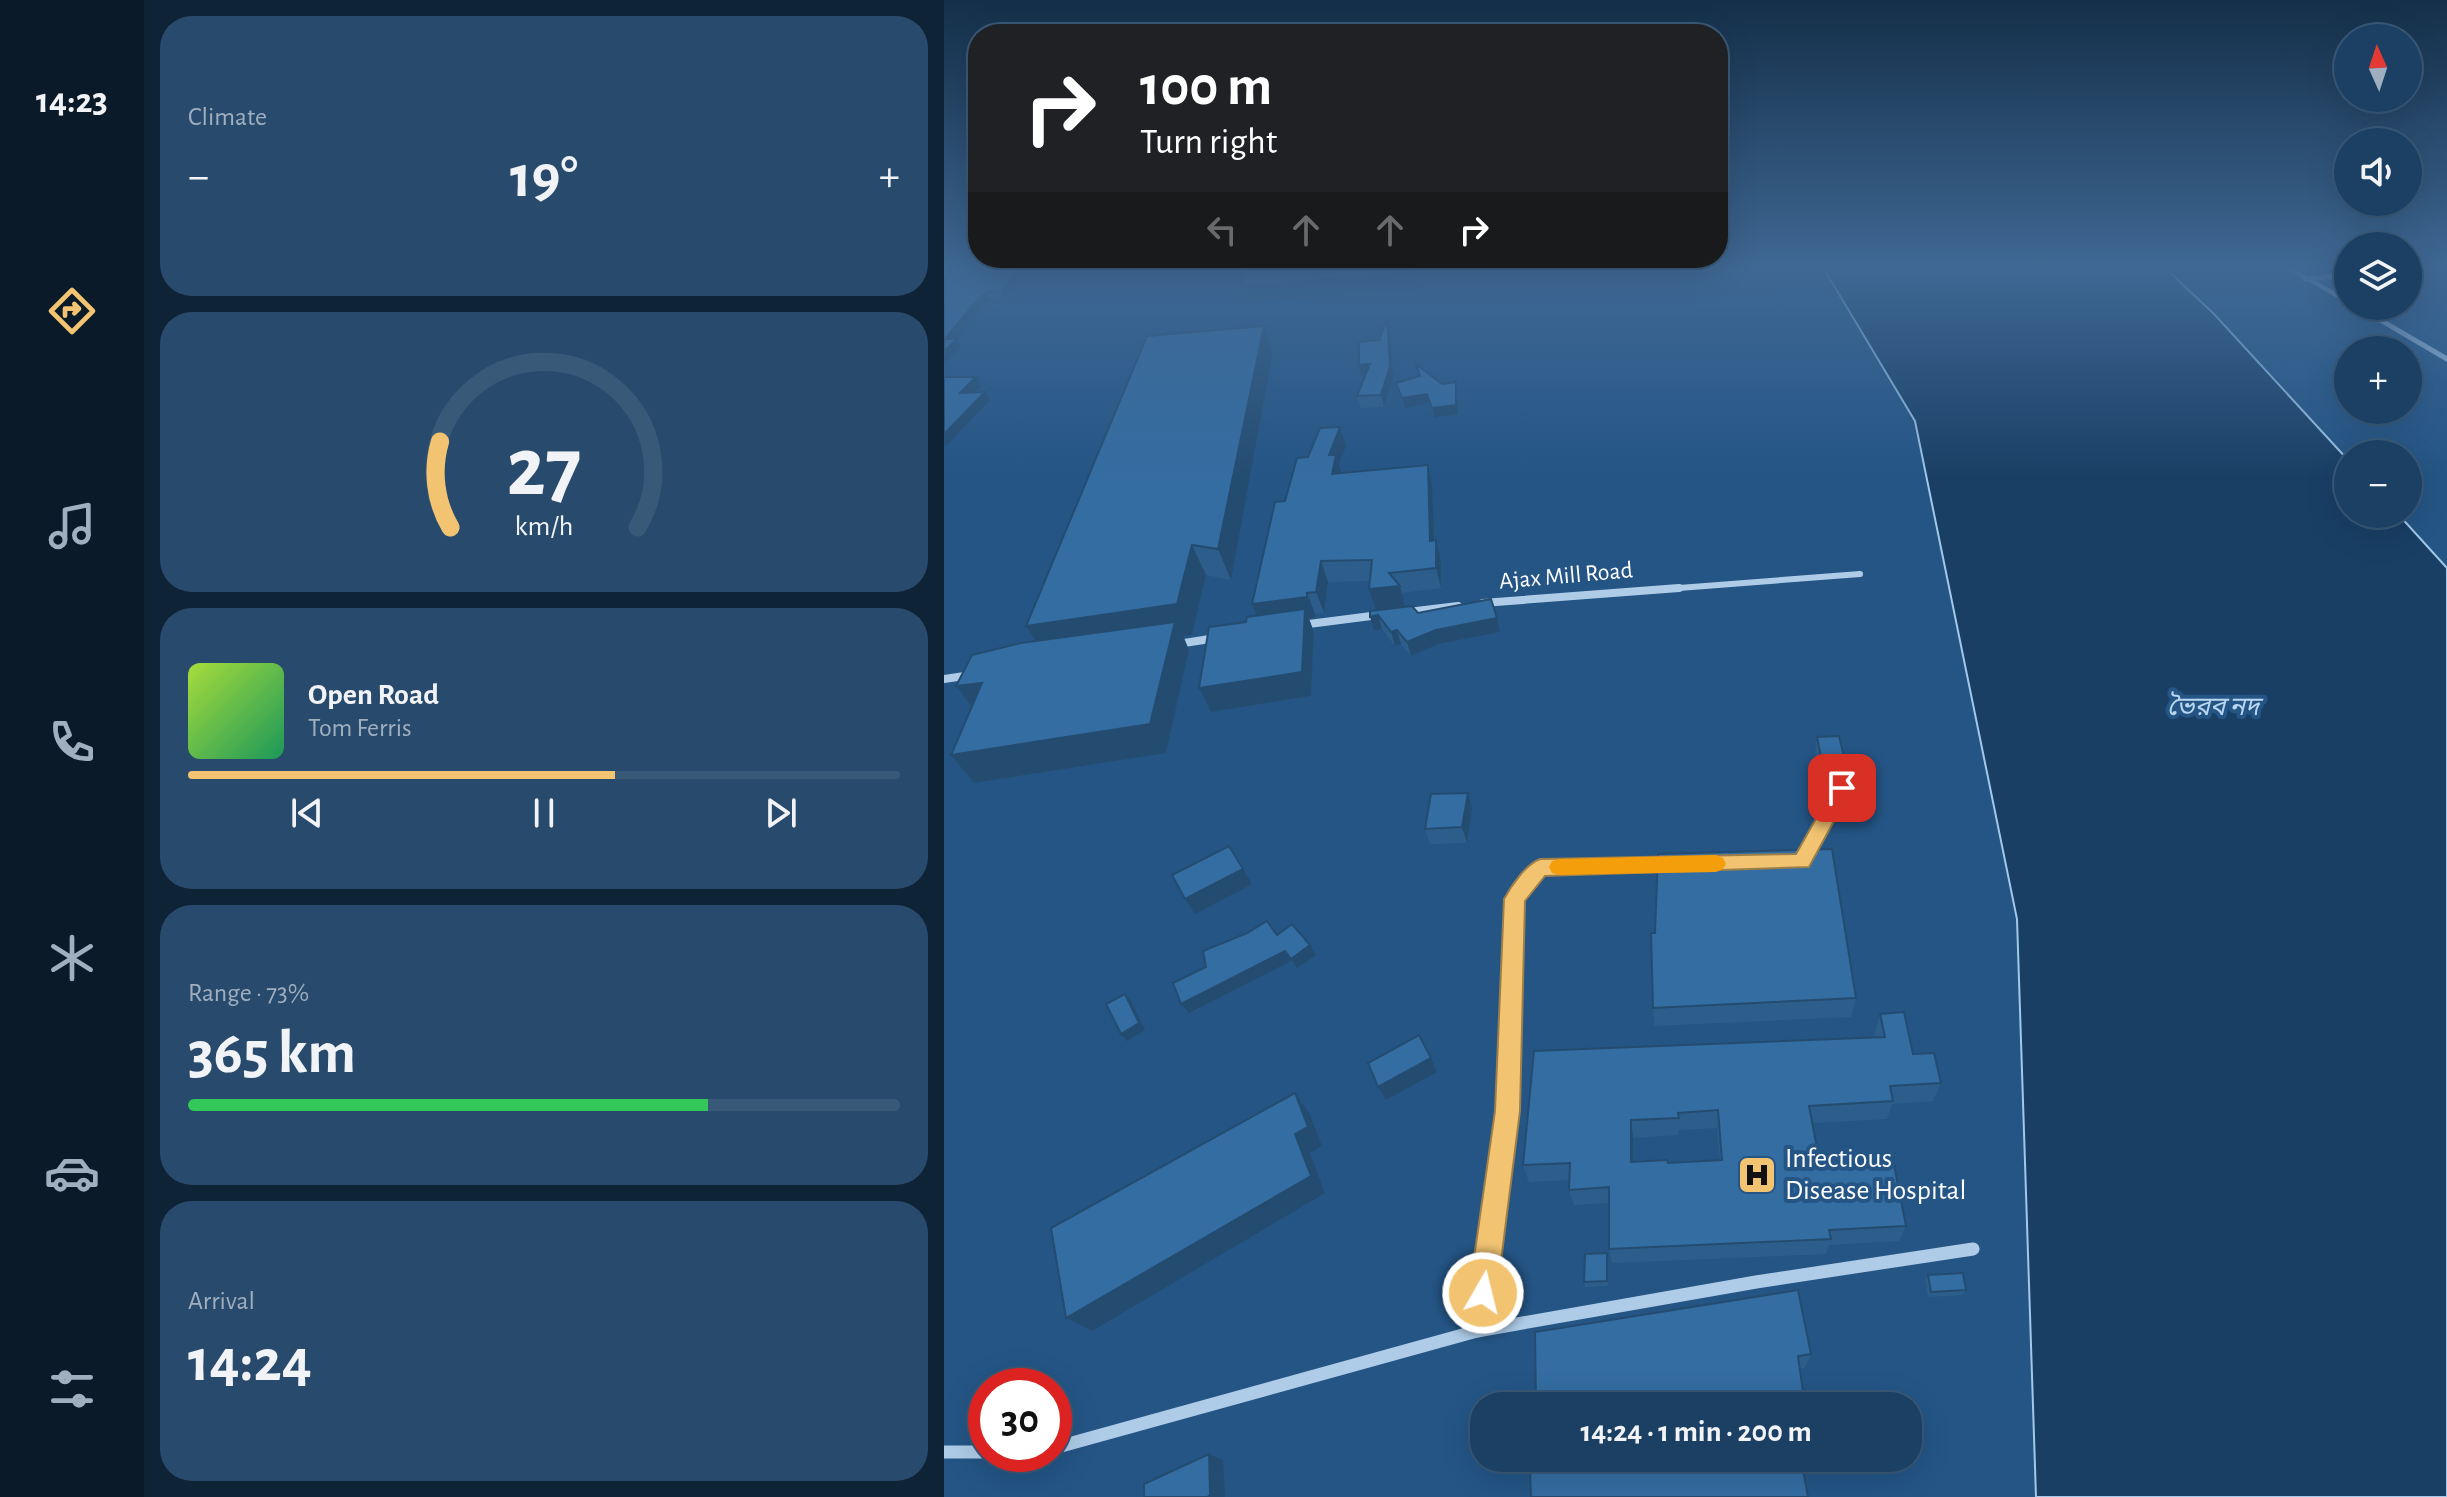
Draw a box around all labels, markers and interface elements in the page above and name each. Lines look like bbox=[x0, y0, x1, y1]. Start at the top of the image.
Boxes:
north arrow bbox=[2334, 24, 2422, 112]
map controls bbox=[2334, 24, 2422, 528]
icon: right bbox=[1008, 56, 1112, 160]
text: 100 m bbox=[1140, 59, 1272, 115]
text: 14:23 bbox=[36, 83, 108, 119]
text: Climate bbox=[188, 104, 267, 130]
text: Turn right bbox=[1140, 124, 1277, 160]
button: sound bbox=[2334, 128, 2422, 216]
text: 19° bbox=[510, 148, 578, 208]
text: − bbox=[188, 155, 209, 199]
text: + bbox=[879, 155, 900, 199]
icon: left bbox=[1200, 208, 1244, 252]
icon: ahead bbox=[1284, 208, 1328, 252]
icon: ahead bbox=[1368, 208, 1412, 252]
icon: right bbox=[1452, 208, 1496, 252]
button: layers bbox=[2334, 232, 2422, 320]
icon: directions bbox=[44, 283, 100, 339]
button: + bbox=[2334, 336, 2422, 424]
text: 27 bbox=[506, 427, 582, 511]
button: − bbox=[2334, 440, 2422, 528]
icon: music bbox=[44, 498, 100, 554]
text: km/h bbox=[515, 512, 573, 541]
street label: Ajax Mill Road bbox=[1498, 558, 1634, 594]
text: Open Road bbox=[308, 680, 439, 710]
water label: ভৈরব নদ bbox=[2167, 691, 2264, 720]
icon: phone bbox=[44, 714, 100, 770]
text: Tom Ferris bbox=[308, 715, 412, 741]
pin bbox=[1808, 754, 1876, 822]
icon: arrive bbox=[1820, 766, 1864, 810]
icon: previous bbox=[285, 791, 329, 835]
icon: pause bbox=[522, 791, 566, 835]
icon: next bbox=[759, 791, 803, 835]
icon: climate bbox=[44, 930, 100, 986]
text: Range · 73% bbox=[188, 980, 309, 1006]
text: 365 km bbox=[188, 1024, 356, 1084]
icon: car bbox=[44, 1145, 100, 1201]
place label: Infectious Disease Hospital bbox=[1785, 1145, 1966, 1205]
hospital icon: Infectious Disease Hospital bbox=[1736, 1154, 1778, 1196]
position arrow bbox=[1441, 1251, 1525, 1335]
text: Arrival bbox=[188, 1288, 255, 1314]
text: 14:24 bbox=[188, 1332, 312, 1392]
icon: filters bbox=[44, 1361, 100, 1417]
speed limit sign: 30 bbox=[968, 1368, 1072, 1472]
text: 14:24 · 1 min · 200 m bbox=[1580, 1417, 1812, 1447]

